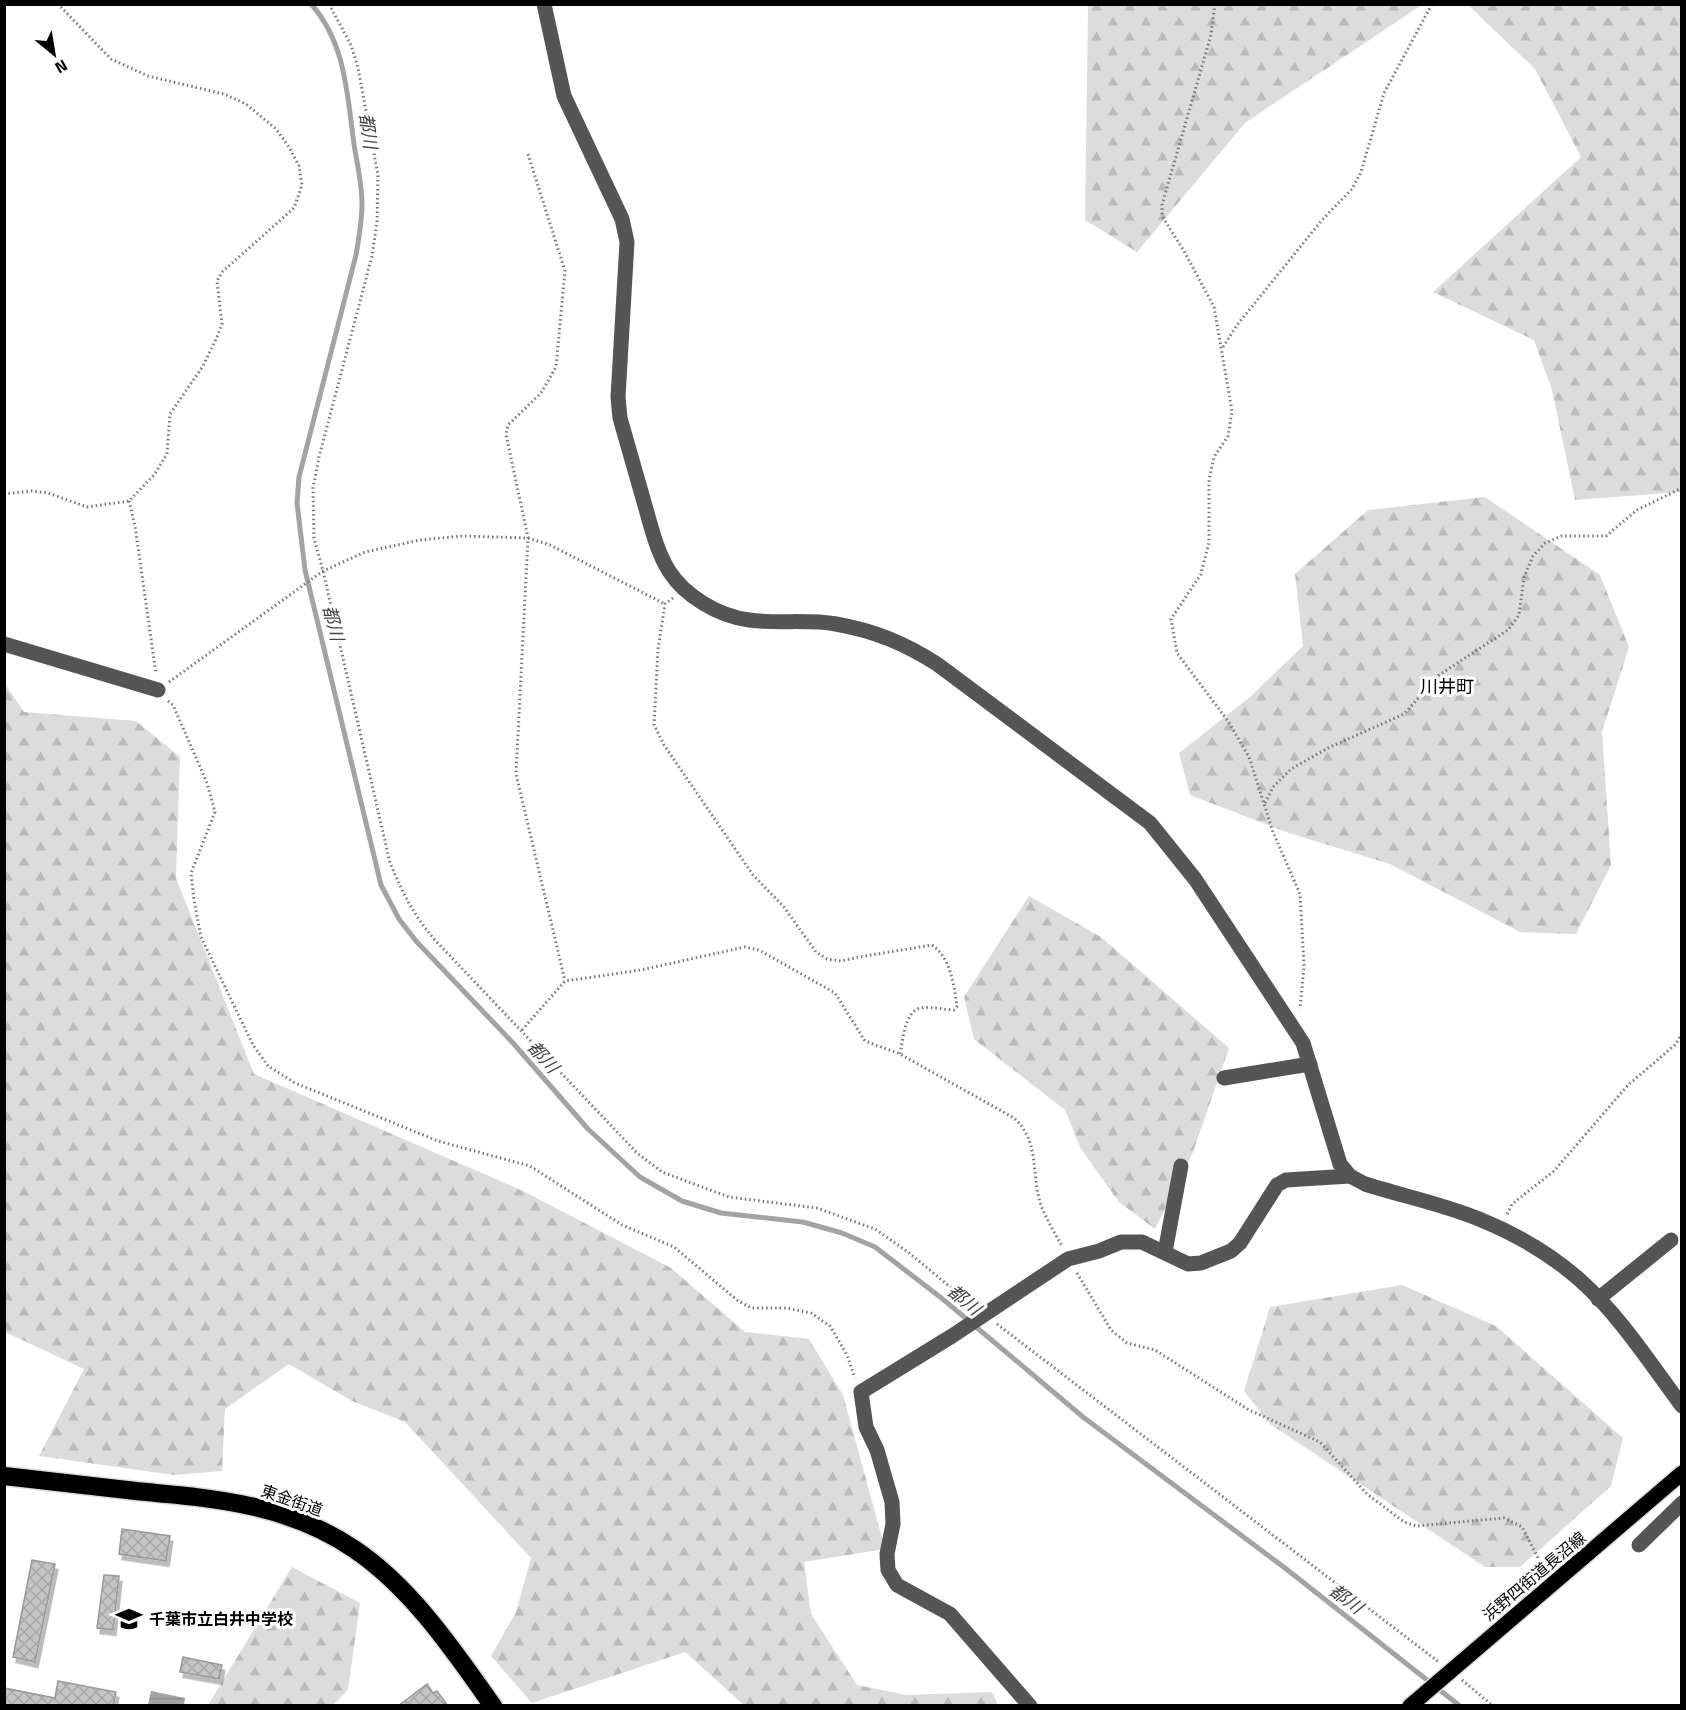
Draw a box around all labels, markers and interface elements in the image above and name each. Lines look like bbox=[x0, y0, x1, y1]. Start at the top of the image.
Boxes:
north arrow bbox=[24, 24, 84, 84]
text: N bbox=[51, 54, 72, 80]
water label: 都川 bbox=[353, 111, 385, 153]
water label: 都川 bbox=[316, 602, 351, 646]
district label: 川井町 bbox=[1420, 673, 1474, 700]
water label: 都川 bbox=[521, 1034, 567, 1081]
water label: 都川 bbox=[942, 1278, 988, 1323]
street label: 東金街道 bbox=[258, 1478, 326, 1522]
street label: 浜野四街道長沼線 bbox=[1477, 1526, 1591, 1626]
water label: 都川 bbox=[1324, 1577, 1370, 1621]
school or university icon: 千葉市立白井中学校 bbox=[114, 1604, 144, 1634]
place label: 千葉市立白井中学校 bbox=[149, 1607, 293, 1631]

